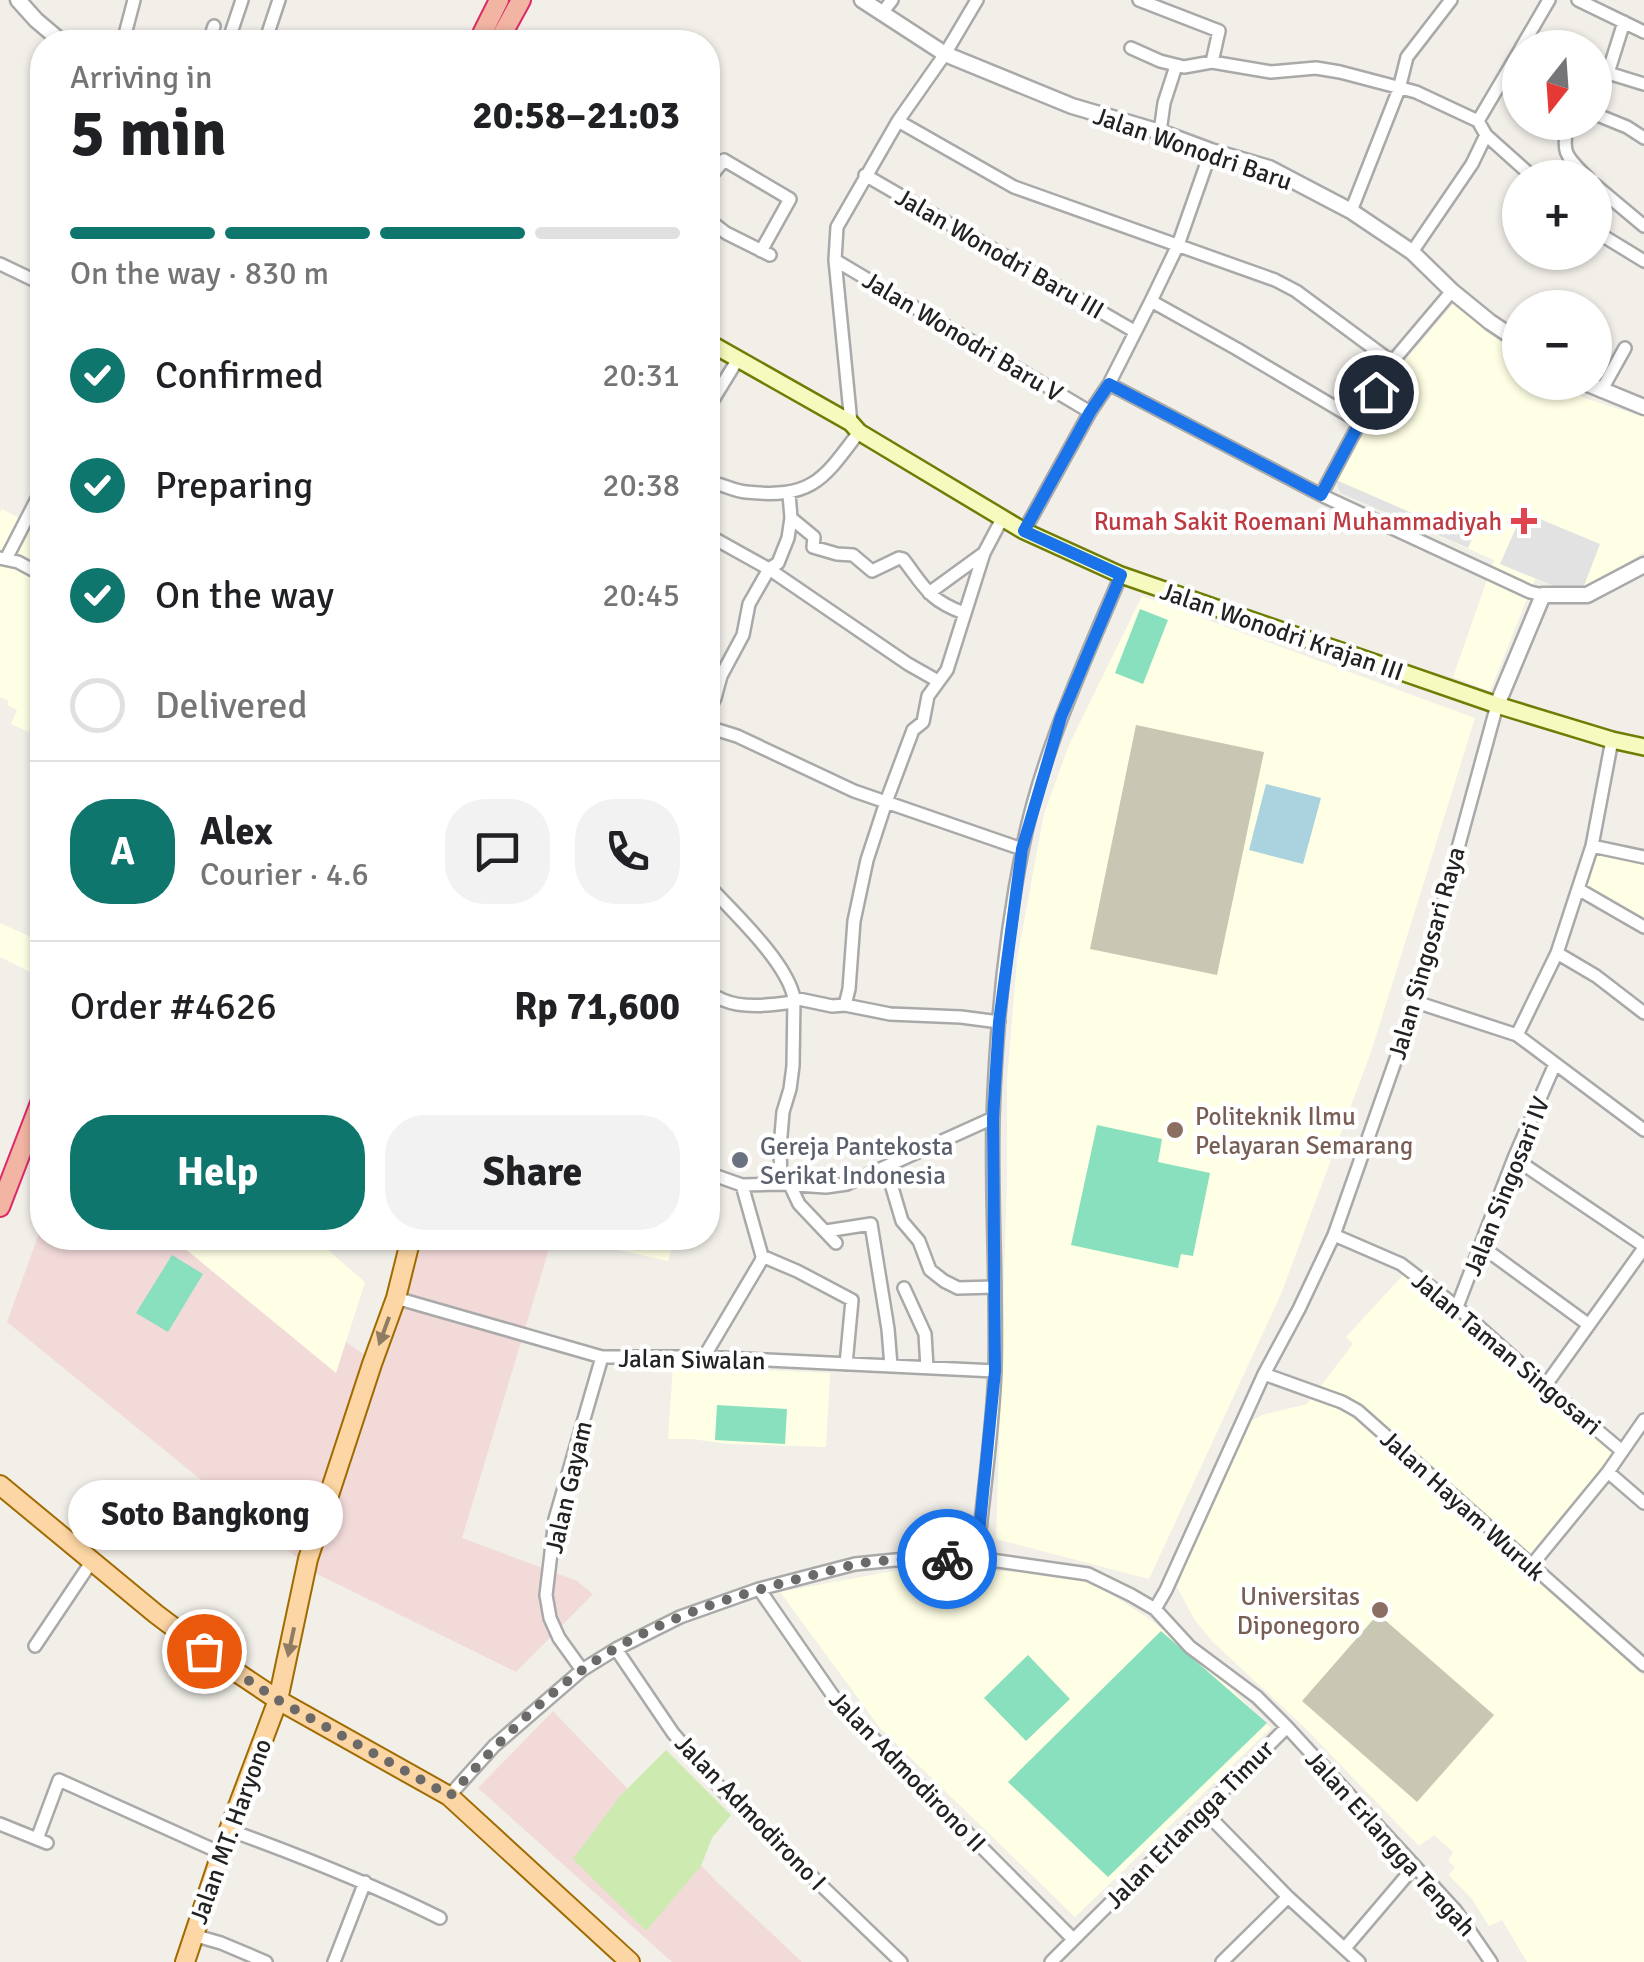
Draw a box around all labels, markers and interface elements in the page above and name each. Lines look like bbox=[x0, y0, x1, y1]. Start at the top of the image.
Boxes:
north arrow bbox=[1502, 30, 1612, 140]
map controls bbox=[1502, 30, 1612, 400]
text: Arriving in bbox=[70, 58, 212, 97]
text: 20:58–21:03 bbox=[472, 92, 680, 139]
text: 5 min bbox=[70, 94, 227, 174]
street label: Jalan Wonodri Baru bbox=[1089, 100, 1296, 197]
button: + bbox=[1502, 160, 1612, 270]
street label: Jalan Wonodri Baru III bbox=[890, 181, 1110, 326]
text: On the way · 830 m bbox=[70, 254, 329, 293]
street label: Jalan Wonodri Baru V bbox=[857, 264, 1068, 408]
button: − bbox=[1502, 290, 1612, 400]
icon: check bbox=[70, 348, 125, 403]
pin bbox=[1334, 350, 1419, 435]
text: Confirmed bbox=[155, 352, 324, 399]
text: 20:31 bbox=[602, 356, 680, 395]
icon: home bbox=[1349, 365, 1404, 420]
icon: check bbox=[70, 458, 125, 513]
text: Preparing bbox=[155, 462, 313, 509]
text: 20:38 bbox=[602, 466, 680, 505]
place label: Rumah Sakit Roemani Muhammadiyah bbox=[1094, 506, 1502, 537]
marker: Rumah Sakit Roemani Muhammadiyah bbox=[1511, 508, 1537, 534]
icon: check bbox=[70, 568, 125, 623]
text: On the way bbox=[155, 572, 334, 619]
street label: Jalan Wonodri Krajan III bbox=[1156, 575, 1407, 688]
text: 20:45 bbox=[602, 576, 680, 615]
text: Delivered bbox=[155, 682, 308, 729]
button: chat bbox=[445, 799, 550, 904]
button: phone bbox=[575, 799, 680, 904]
text: Alex bbox=[200, 808, 273, 855]
text: A bbox=[110, 828, 135, 875]
street label: Jalan Singosari Raya bbox=[1381, 843, 1472, 1063]
text: Courier · 4.6 bbox=[200, 855, 369, 894]
text: Order #4626 bbox=[70, 983, 277, 1030]
text: Rp 71,600 bbox=[514, 983, 680, 1030]
street label: Jalan Singosari IV bbox=[1456, 1092, 1556, 1280]
place label: Politeknik Ilmu Pelayaran Semarang bbox=[1195, 1101, 1413, 1161]
button: Help bbox=[70, 1115, 365, 1230]
button: Share bbox=[385, 1115, 680, 1230]
marker: Politeknik Ilmu Pelayaran Semarang bbox=[1164, 1119, 1186, 1141]
place label: Gereja Pantekosta Serikat Indonesia bbox=[760, 1131, 953, 1191]
marker: Gereja Pantekosta Serikat Indonesia bbox=[729, 1149, 751, 1171]
street label: Jalan Taman Singosari bbox=[1406, 1265, 1608, 1442]
one-way arrow bbox=[376, 1316, 391, 1346]
street label: Jalan Siwalan bbox=[618, 1343, 766, 1376]
street label: Jalan Gayam bbox=[538, 1418, 599, 1556]
street label: Jalan Hayam Wuruk bbox=[1374, 1423, 1552, 1588]
callout: Soto Bangkong bbox=[66, 1481, 342, 1551]
text: Soto Bangkong bbox=[101, 1495, 310, 1534]
courier bbox=[897, 1509, 997, 1609]
icon: bike bbox=[920, 1532, 975, 1587]
place label: Universitas Diponegoro bbox=[1237, 1581, 1360, 1641]
marker: Universitas Diponegoro bbox=[1369, 1599, 1391, 1621]
pin bbox=[162, 1609, 247, 1694]
icon: bag bbox=[177, 1624, 232, 1679]
one-way arrow bbox=[282, 1627, 298, 1658]
street label: Jalan Admodirono II bbox=[823, 1684, 992, 1858]
street label: Jalan Admodirono I bbox=[668, 1728, 833, 1897]
street label: Jalan Erlangga Timur bbox=[1099, 1733, 1281, 1915]
street label: Jalan MT. Haryono bbox=[183, 1734, 278, 1928]
street label: Jalan Erlangga Tengah bbox=[1299, 1744, 1482, 1943]

